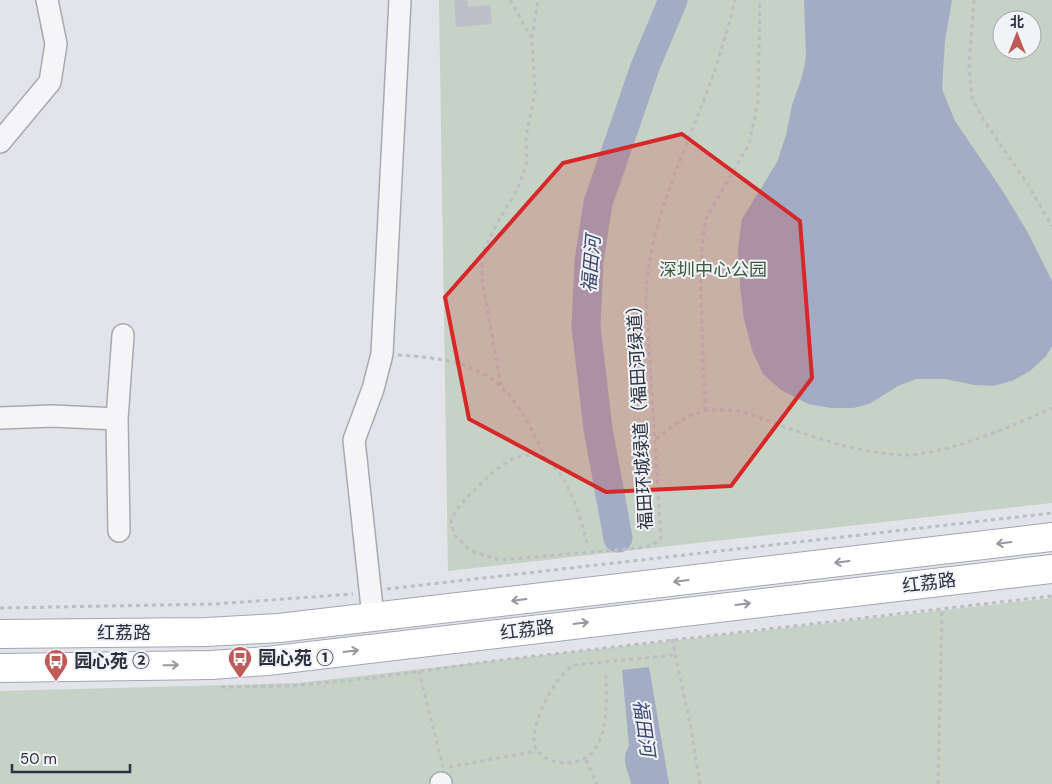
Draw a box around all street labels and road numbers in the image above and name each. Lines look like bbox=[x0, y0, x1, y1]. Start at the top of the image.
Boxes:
street label: 福田环城绿道（福田河绿道） bbox=[622, 296, 658, 530]
street label: 红荔路 bbox=[901, 568, 957, 598]
street label: 红荔路 bbox=[499, 615, 555, 645]
street label: 红荔路 bbox=[97, 621, 151, 645]

